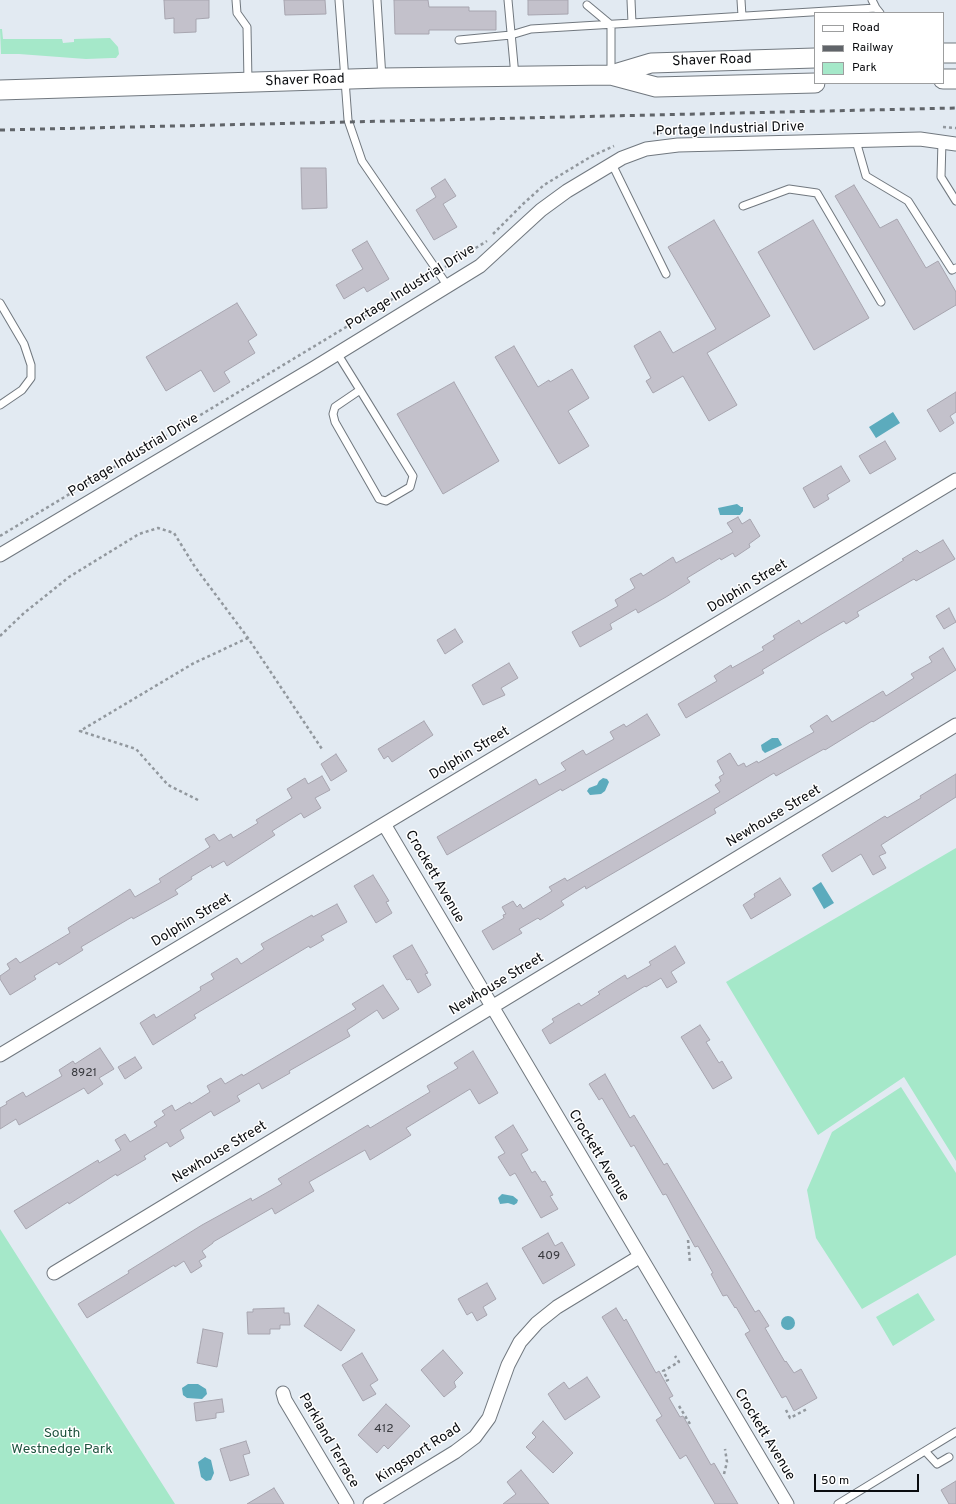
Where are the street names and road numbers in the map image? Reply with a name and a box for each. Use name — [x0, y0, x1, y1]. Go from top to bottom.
street label: Shaver Road — [672, 51, 752, 71]
street label: Shaver Road — [265, 71, 345, 91]
street label: Portage Industrial Drive — [655, 119, 805, 141]
street label: Portage Industrial Drive — [343, 241, 479, 335]
street label: Portage Industrial Drive — [66, 410, 202, 502]
street label: Dolphin Street — [705, 557, 791, 617]
street label: Dolphin Street — [427, 724, 513, 784]
street label: Newhouse Street — [724, 782, 824, 852]
street label: Crockett Avenue — [401, 828, 467, 926]
street label: Dolphin Street — [149, 891, 235, 951]
street label: Newhouse Street — [447, 950, 547, 1020]
street label: Crockett Avenue — [564, 1107, 632, 1205]
street label: Newhouse Street — [170, 1118, 270, 1188]
street label: Crockett Avenue — [730, 1386, 798, 1484]
street label: Parkland Terrace — [294, 1391, 362, 1491]
street label: Kingsport Road — [373, 1420, 465, 1488]

